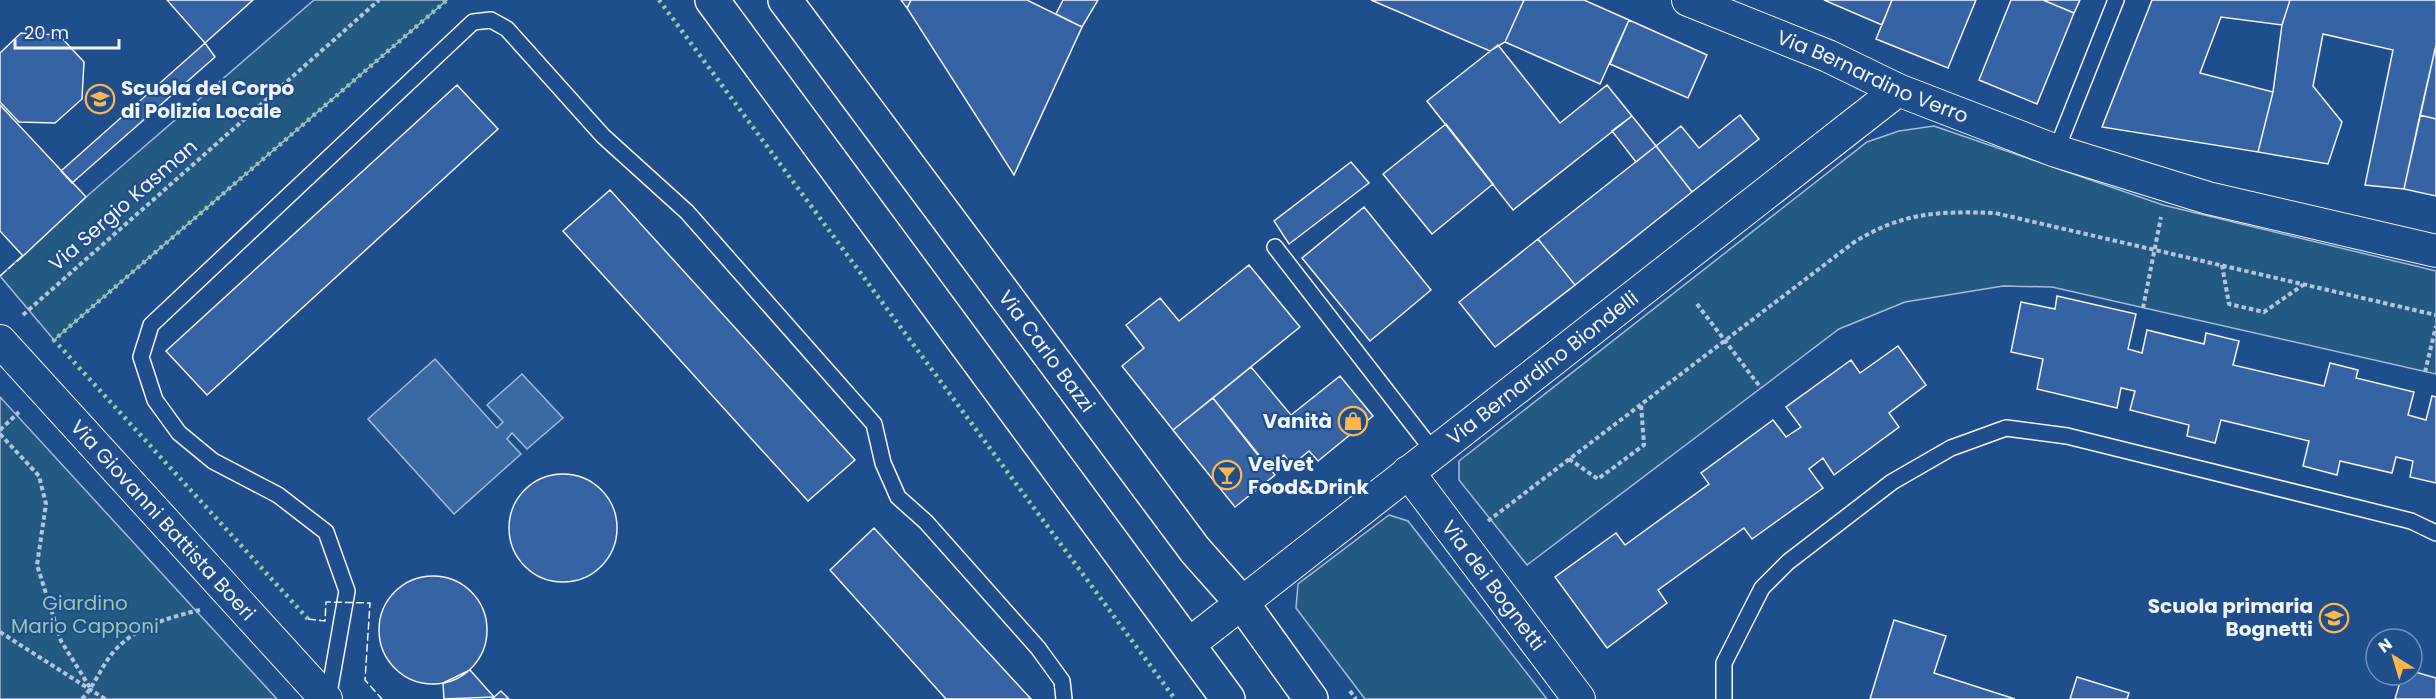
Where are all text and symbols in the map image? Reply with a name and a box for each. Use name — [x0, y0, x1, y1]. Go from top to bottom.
scale bar — [15, 12, 118, 50]
text: 20 m — [24, 20, 69, 45]
street label: Via Bernardino Verro — [1773, 23, 1973, 130]
place label: Scuola del Corpo di Polizia Locale — [121, 74, 294, 125]
school or university icon: Scuola del Corpo di Polizia Locale — [84, 83, 116, 115]
street label: Via Sergio Kasman — [43, 133, 203, 277]
street label: Via Carlo Bazzi — [992, 284, 1102, 418]
street label: Via Bernardino Biondelli — [1441, 284, 1644, 452]
shop icon: Vanità — [1337, 405, 1369, 437]
place label: Vanità — [1263, 407, 1332, 435]
street label: Via Giovanni Battista Boeri — [64, 413, 262, 627]
place label: Velvet Food&Drink — [1248, 450, 1369, 501]
bar icon: Velvet Food&Drink — [1211, 459, 1243, 491]
street label: Via dei Bognetti — [1435, 514, 1552, 656]
park label: Giardino Mario Capponi — [11, 589, 159, 640]
place label: Scuola primaria Bognetti — [2148, 592, 2313, 643]
school or university icon: Scuola primaria Bognetti — [2318, 602, 2350, 634]
north arrow — [2364, 627, 2424, 687]
text: N — [2374, 633, 2397, 658]

